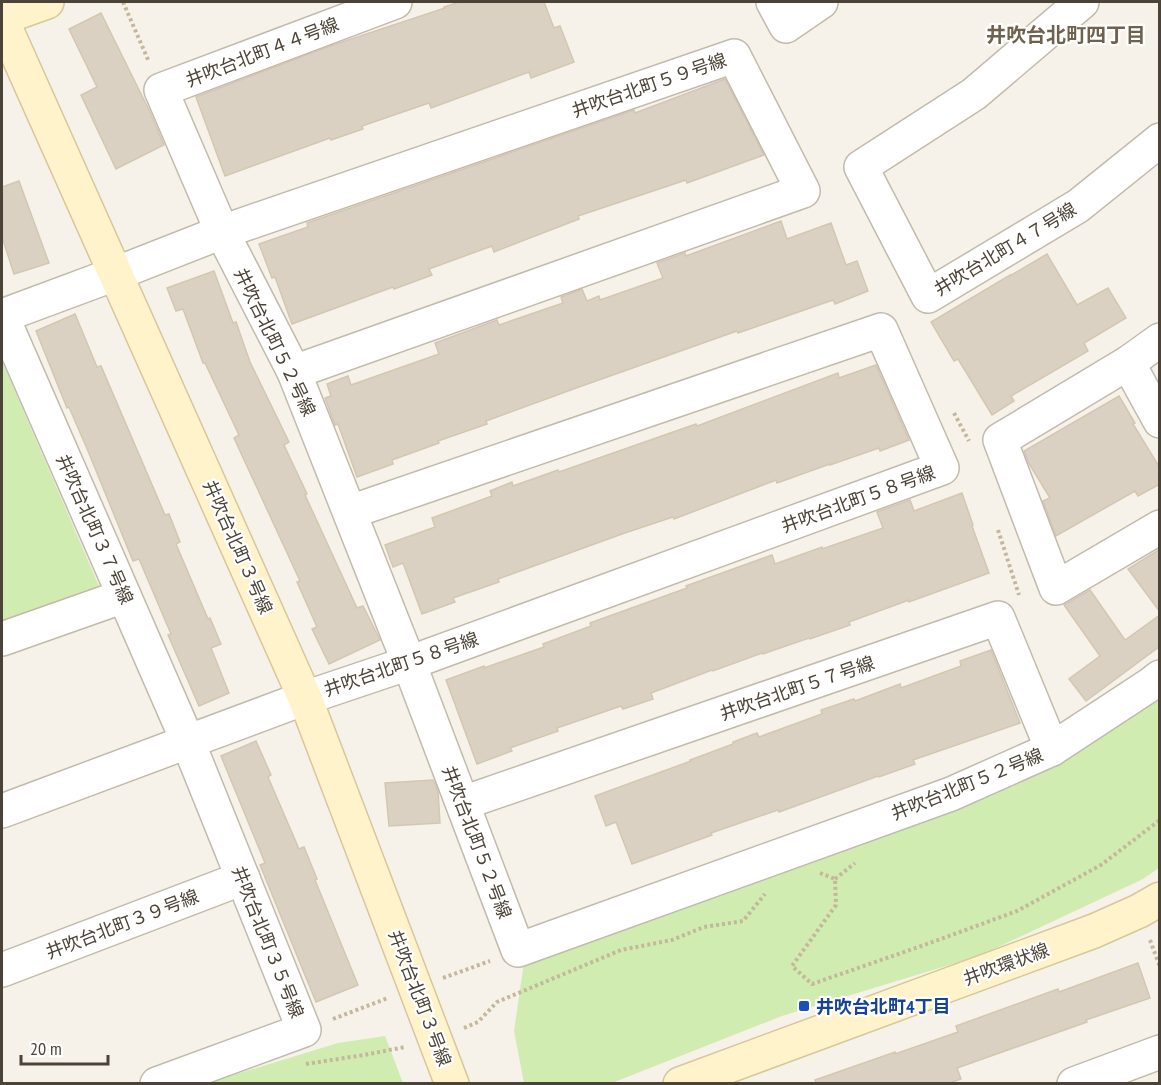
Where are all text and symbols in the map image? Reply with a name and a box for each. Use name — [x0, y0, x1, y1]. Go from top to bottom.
street label: 井吹台北町４４号線 — [182, 12, 342, 92]
district label: 井吹台北町四丁目 — [986, 22, 1146, 48]
street label: 井吹台北町５９号線 — [569, 48, 729, 122]
street label: 井吹台北町４７号線 — [930, 197, 1080, 301]
street label: 井吹台北町５２号線 — [229, 264, 321, 420]
street label: 井吹台北町３７号線 — [52, 450, 138, 608]
street label: 井吹台北町５８号線 — [778, 460, 938, 538]
street label: 井吹台北町３号線 — [198, 477, 278, 617]
street label: 井吹台北町５８号線 — [321, 627, 481, 701]
street label: 井吹台北町５７号線 — [717, 651, 877, 725]
street label: 井吹台北町５２号線 — [888, 743, 1046, 825]
street label: 井吹台北町５２号線 — [437, 762, 517, 922]
street label: 井吹台北町３５号線 — [227, 863, 309, 1021]
street label: 井吹台北町３９号線 — [42, 884, 202, 964]
street label: 井吹台北町３号線 — [383, 927, 457, 1069]
street label: 井吹環状線 — [960, 938, 1052, 990]
place label: 井吹台北町4丁目 — [816, 995, 951, 1018]
marker: 井吹台北町4丁目 — [797, 999, 811, 1013]
scale bar — [21, 1028, 108, 1066]
text: 20 m — [30, 1037, 62, 1060]

